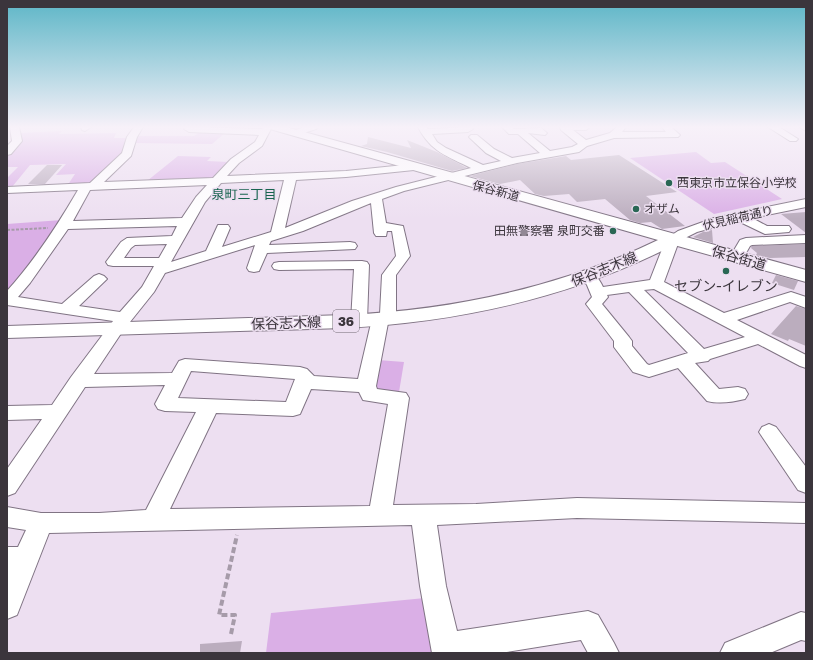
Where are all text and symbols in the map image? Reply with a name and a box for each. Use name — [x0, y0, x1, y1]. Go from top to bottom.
place label: 西東京市立保谷小学校 — [677, 175, 797, 190]
street label: 保谷新道 — [471, 177, 521, 204]
marker: 西東京市立保谷小学校 — [664, 178, 674, 188]
district label: 泉町三丁目 — [211, 186, 277, 202]
place label: オザム — [644, 201, 680, 216]
street label: 伏見稲荷通り — [701, 202, 775, 233]
marker: オザム — [631, 204, 641, 214]
place label: 田無警察署 泉町交番 — [494, 223, 605, 238]
marker: 田無警察署 泉町交番 — [608, 226, 618, 236]
street label: 保谷街道 — [710, 242, 768, 273]
street label: 保谷志木線 — [568, 248, 639, 290]
marker: セブン-イレブン — [721, 266, 731, 276]
place label: セブン-イレブン — [674, 277, 778, 294]
road number: 36 — [333, 310, 359, 332]
street label: 保谷志木線 — [251, 313, 321, 332]

